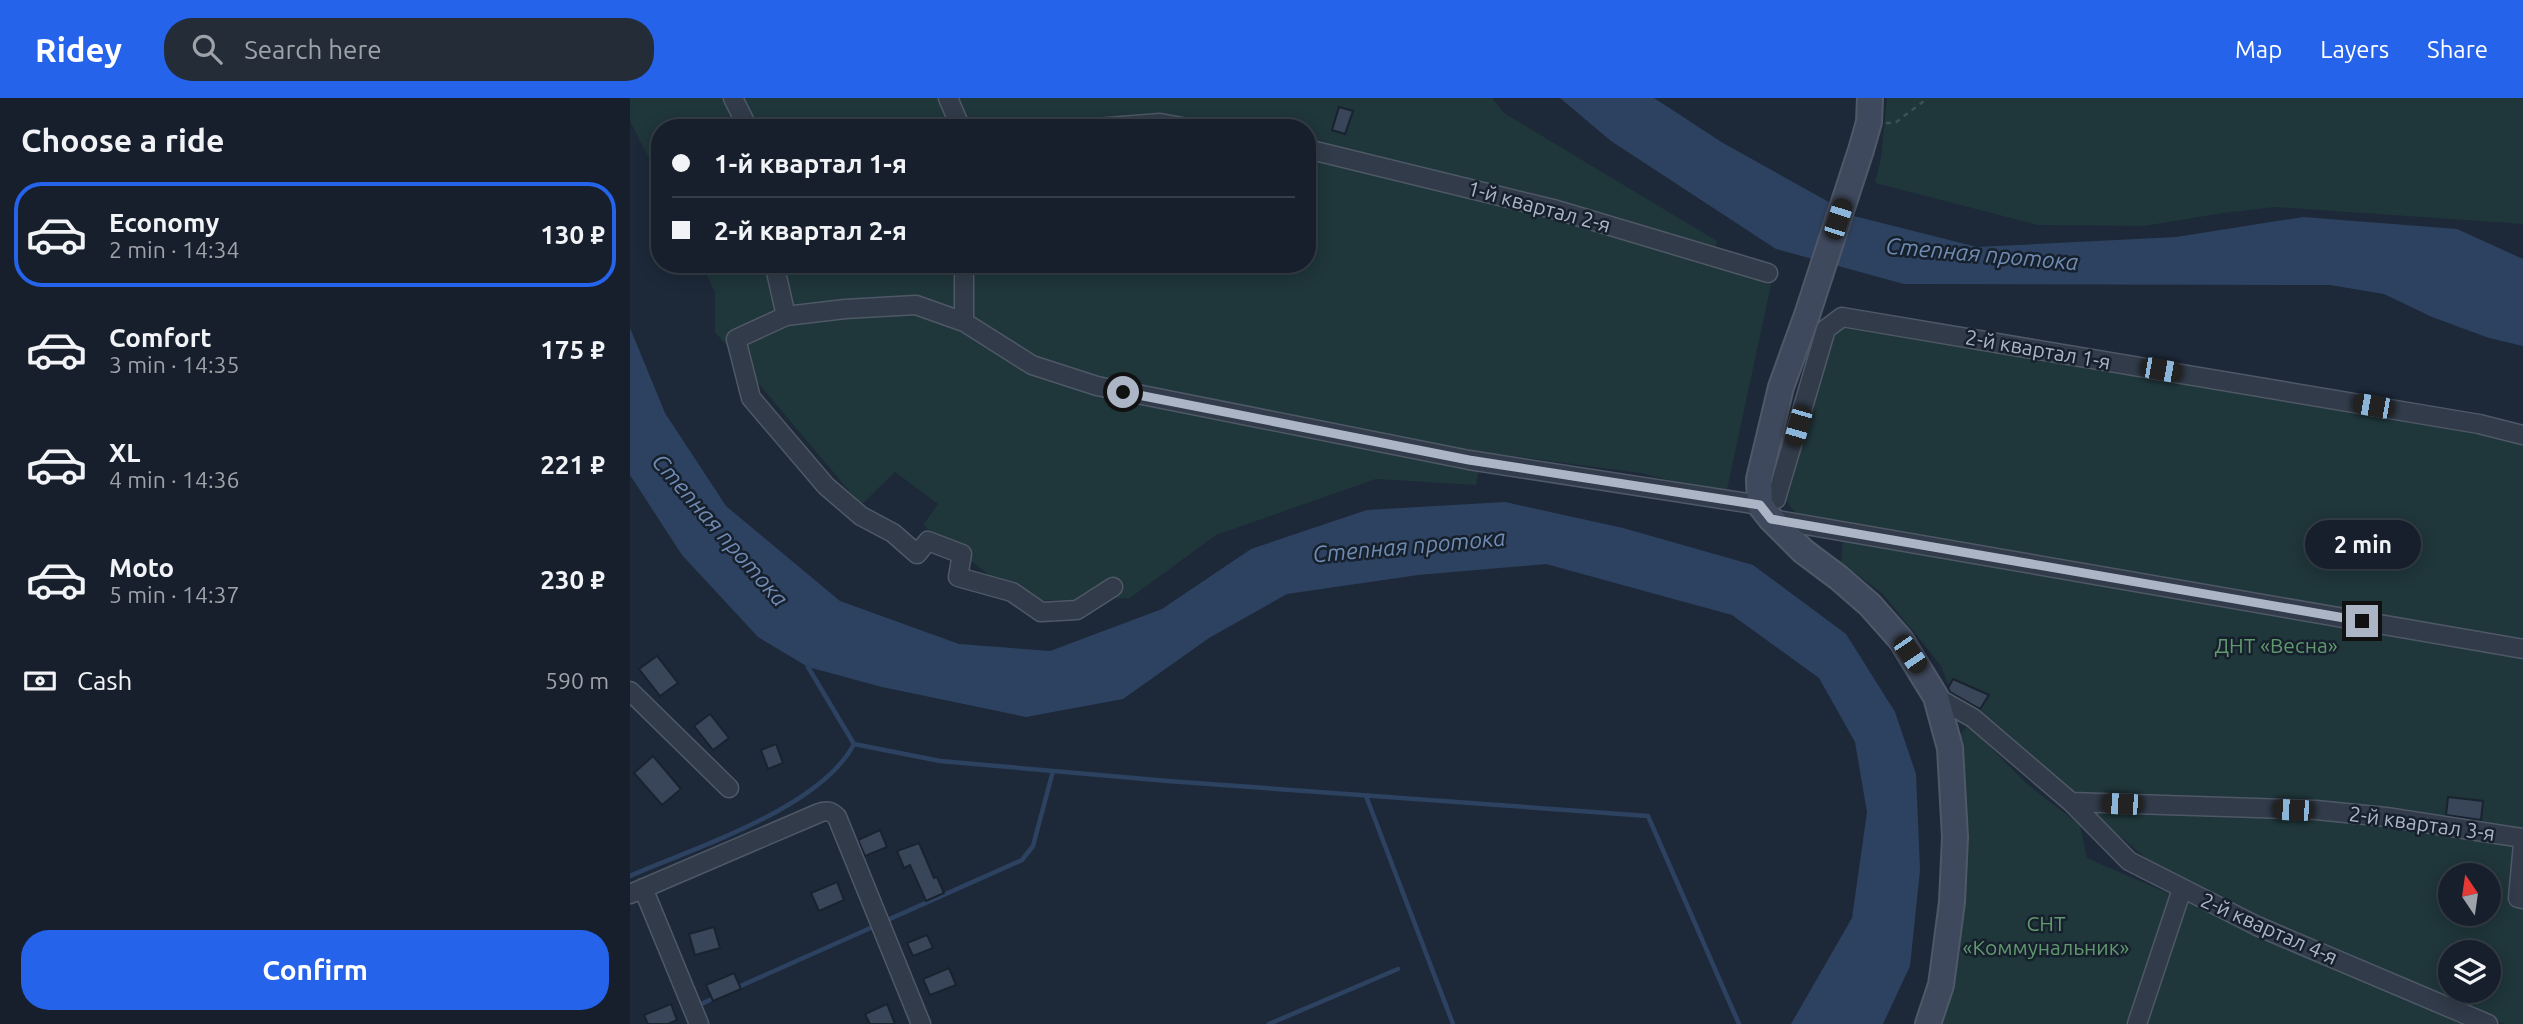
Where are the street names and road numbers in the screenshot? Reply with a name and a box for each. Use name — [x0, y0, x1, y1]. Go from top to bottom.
street label: 1-й квартал 2-я — [1465, 175, 1613, 237]
street label: 2-й квартал 1-я — [1964, 324, 2113, 374]
street label: 2-й квартал 3-я — [2348, 801, 2497, 845]
street label: 2-й квартал 4-я — [2197, 887, 2341, 969]

